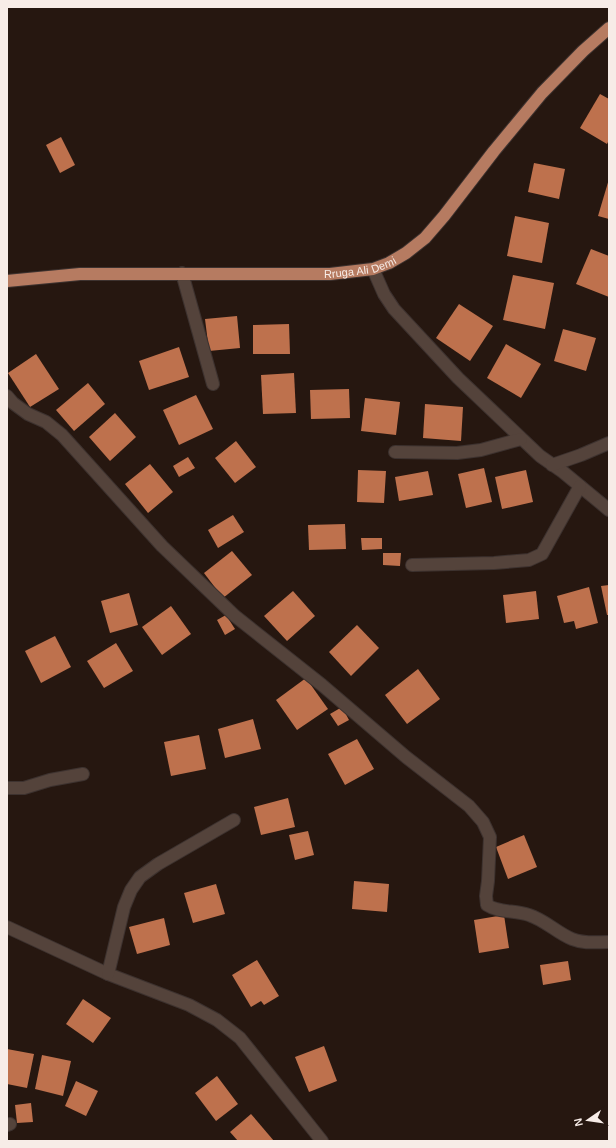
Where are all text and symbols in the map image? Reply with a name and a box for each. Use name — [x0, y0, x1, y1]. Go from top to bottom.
street label: Rruga Ali Demi — [324, 254, 398, 280]
north arrow — [568, 1100, 608, 1140]
text: N — [572, 1117, 585, 1127]

